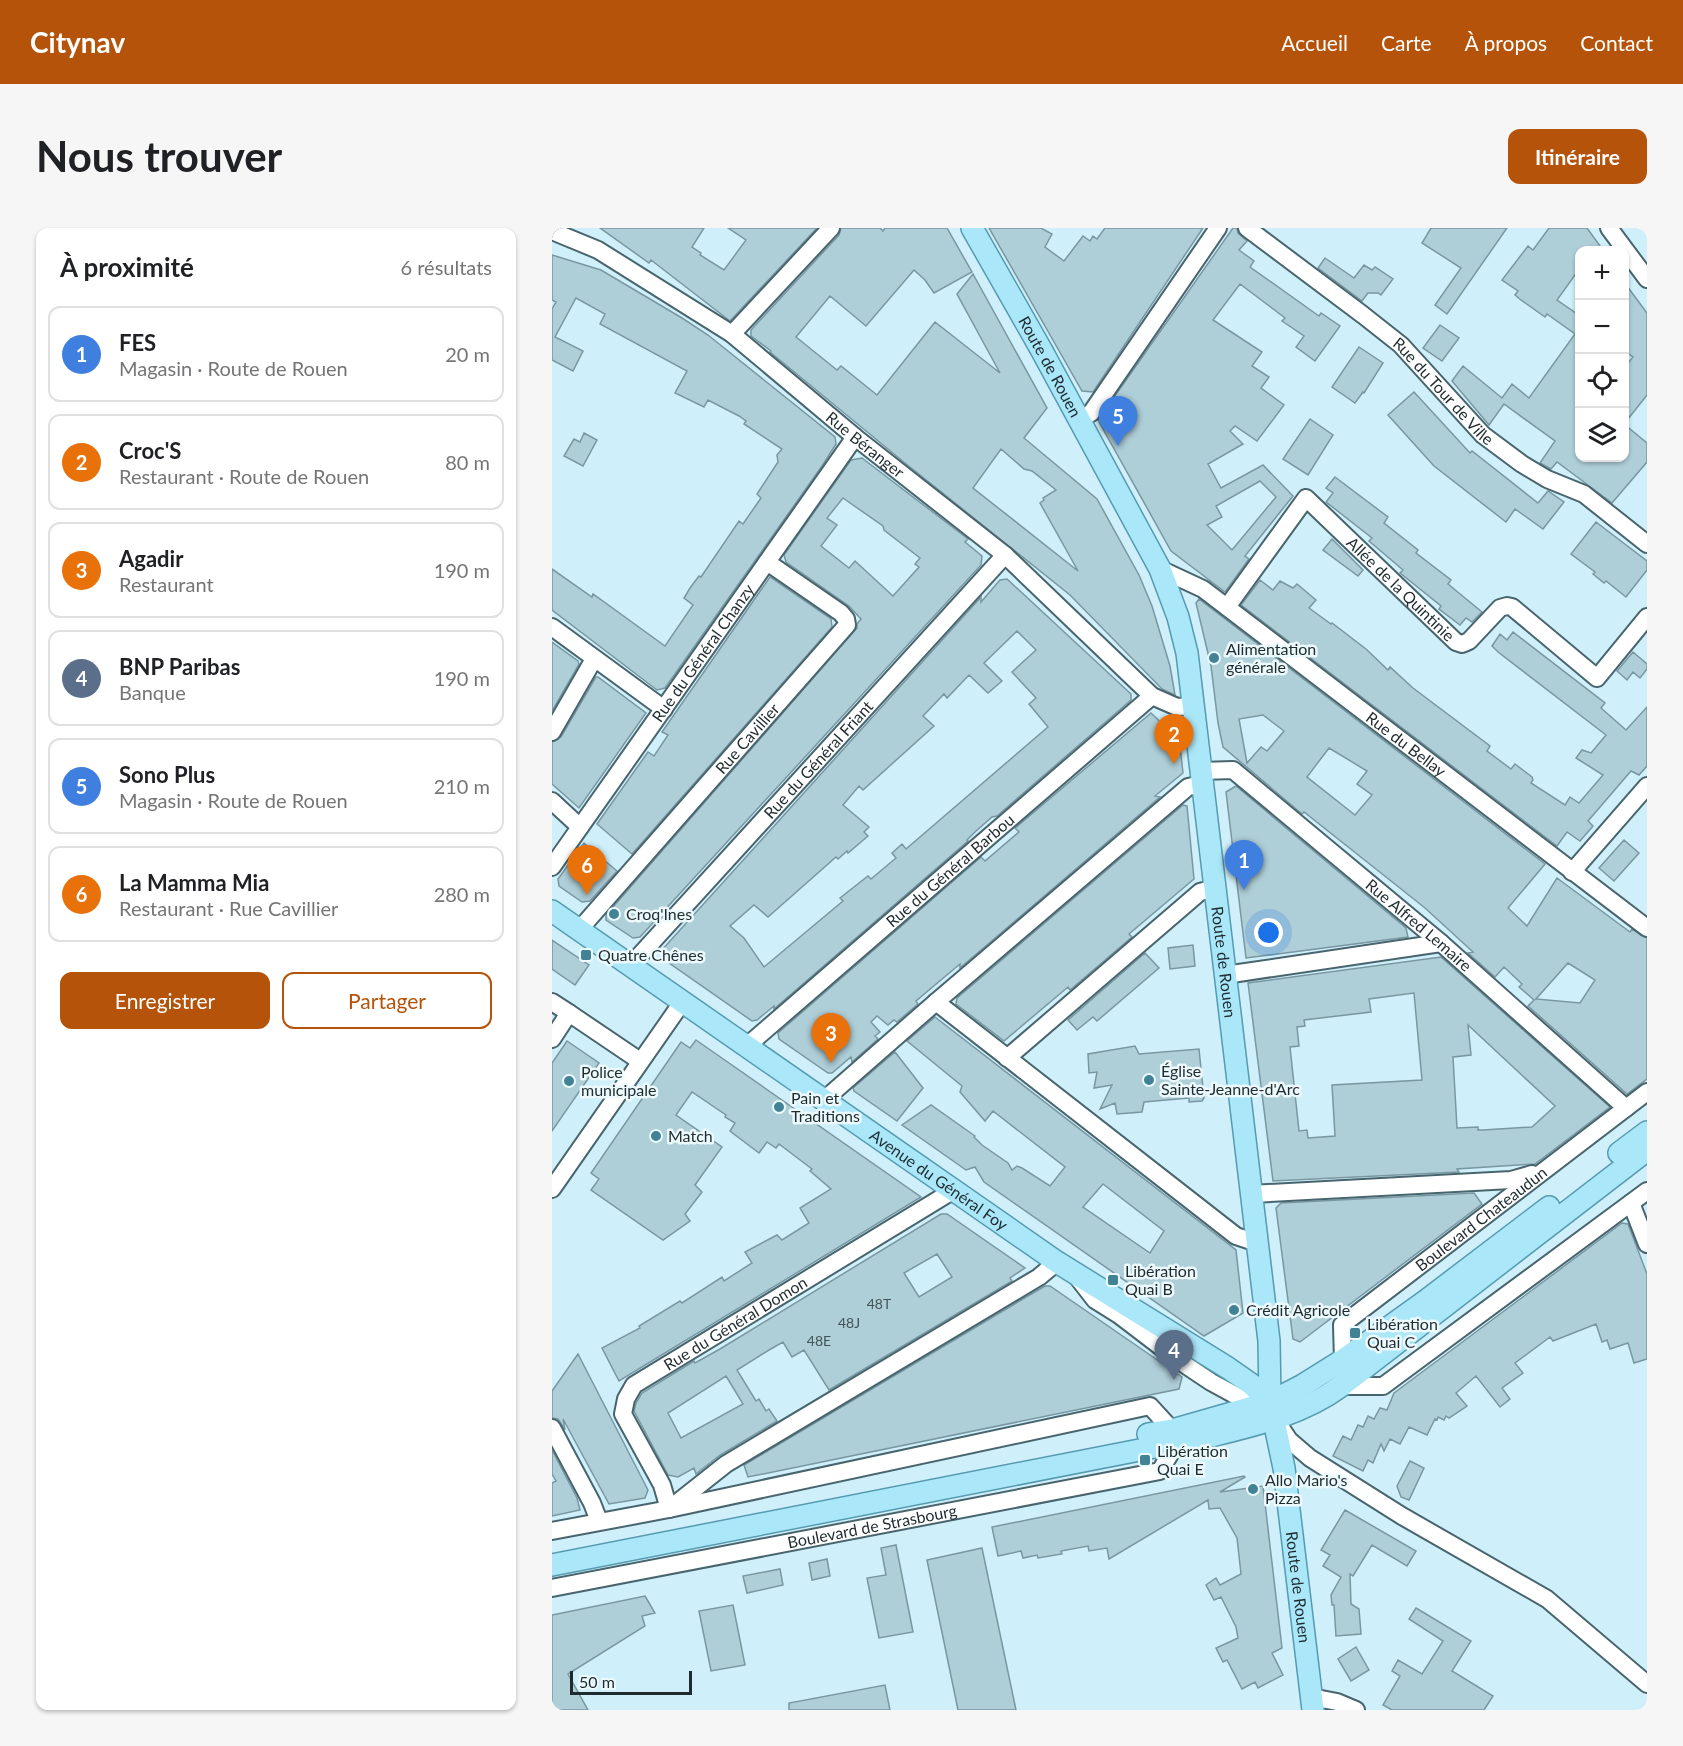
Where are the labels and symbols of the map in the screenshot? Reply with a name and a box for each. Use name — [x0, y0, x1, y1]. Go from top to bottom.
street label: Route de Rouen — [1015, 312, 1086, 420]
street label: Rue du Tour de Ville — [1390, 333, 1497, 449]
pin: 5 — [1098, 396, 1138, 446]
street label: Rue Béranger — [823, 407, 909, 481]
street label: Allée de la Quintinie — [1343, 533, 1459, 645]
street label: Rue du Général Chanzy — [647, 579, 758, 725]
place label: Alimentation générale — [1226, 639, 1316, 676]
marker: Alimentation générale — [1207, 651, 1221, 665]
street label: Rue du Général Friant — [759, 696, 877, 822]
street label: Rue Cavillier — [711, 699, 783, 777]
street label: Rue du Bellay — [1363, 707, 1451, 781]
pin: 2 — [1154, 714, 1194, 764]
street label: Rue du Général Barbou — [882, 810, 1018, 931]
pin: 1 — [1224, 840, 1264, 890]
pin: 6 — [567, 846, 606, 895]
street label: Rue Alfred Lemaire — [1362, 875, 1476, 975]
place label: Croq'Ines — [626, 904, 692, 923]
street label: Route de Rouen — [1208, 905, 1240, 1019]
marker: Croq'Ines — [607, 907, 621, 921]
your location — [1254, 918, 1283, 947]
place label: Quatre Chênes — [598, 945, 704, 964]
marker: Quatre Chênes — [579, 948, 593, 962]
pin: 3 — [812, 1014, 850, 1063]
place label: Église Sainte-Jeanne-d'Arc — [1161, 1061, 1300, 1098]
place label: Police municipale — [581, 1062, 656, 1099]
marker: Église Sainte-Jeanne-d'Arc — [1142, 1073, 1156, 1087]
marker: Police municipale — [562, 1074, 576, 1088]
place label: Pain et Traditions — [791, 1088, 860, 1125]
marker: Pain et Traditions — [772, 1100, 786, 1114]
street label: Avenue du Général Foy — [866, 1125, 1012, 1234]
place label: Match — [668, 1126, 713, 1145]
marker: Match — [649, 1129, 663, 1143]
street label: Boulevard Chateaudun — [1411, 1162, 1550, 1275]
place label: Libération Quai B — [1125, 1261, 1196, 1298]
street label: Rue du Général Domon — [660, 1272, 810, 1374]
marker: Libération Quai B — [1106, 1273, 1120, 1287]
house number: 48T — [867, 1295, 892, 1312]
place label: Crédit Agricole — [1246, 1300, 1350, 1319]
marker: Crédit Agricole — [1227, 1303, 1241, 1317]
house number: 48J — [838, 1314, 860, 1331]
place label: Libération Quai C — [1367, 1314, 1438, 1351]
marker: Libération Quai C — [1348, 1326, 1362, 1340]
pin: 4 — [1154, 1330, 1194, 1380]
house number: 48E — [807, 1332, 831, 1349]
place label: Libération Quai E — [1157, 1441, 1228, 1478]
marker: Libération Quai E — [1138, 1453, 1152, 1467]
place label: Allo Mario's Pizza — [1265, 1470, 1348, 1507]
marker: Allo Mario's Pizza — [1246, 1482, 1260, 1496]
street label: Boulevard de Strasbourg — [786, 1500, 958, 1551]
street label: Route de Rouen — [1283, 1530, 1315, 1644]
scale bar — [570, 1668, 692, 1696]

